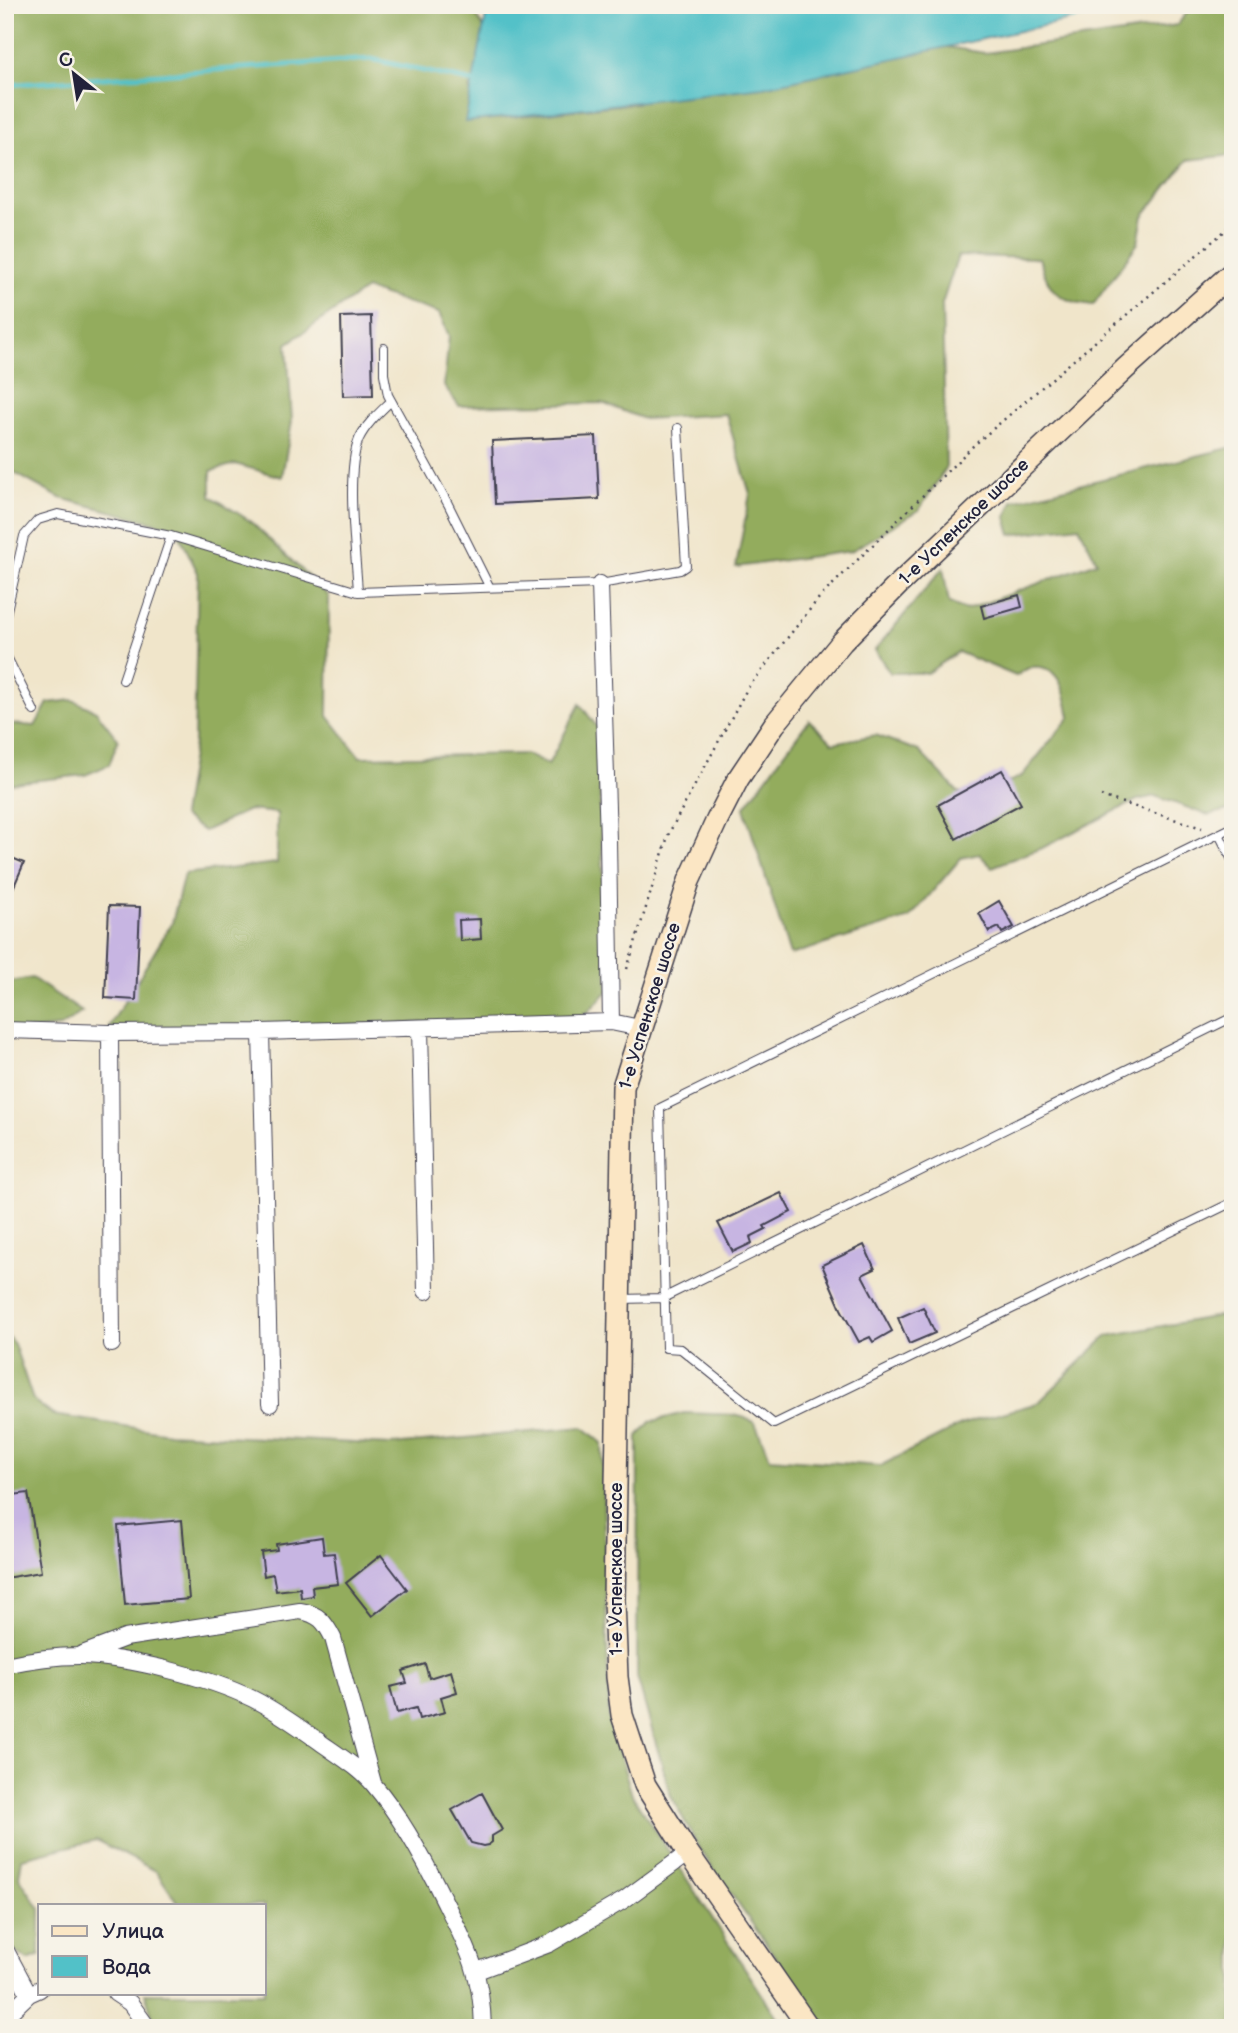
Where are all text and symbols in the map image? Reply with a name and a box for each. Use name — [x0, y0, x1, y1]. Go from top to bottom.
north arrow — [38, 38, 108, 108]
text: С — [55, 47, 78, 74]
street label: 1-е Успенское шоссе — [894, 454, 1034, 590]
street label: 1-е Успенское шоссе — [615, 920, 685, 1092]
street label: 1-е Успенское шоссе — [606, 1482, 627, 1656]
legend — [38, 1904, 266, 1994]
text: Улица — [102, 1919, 165, 1944]
text: Вода — [102, 1955, 151, 1980]

